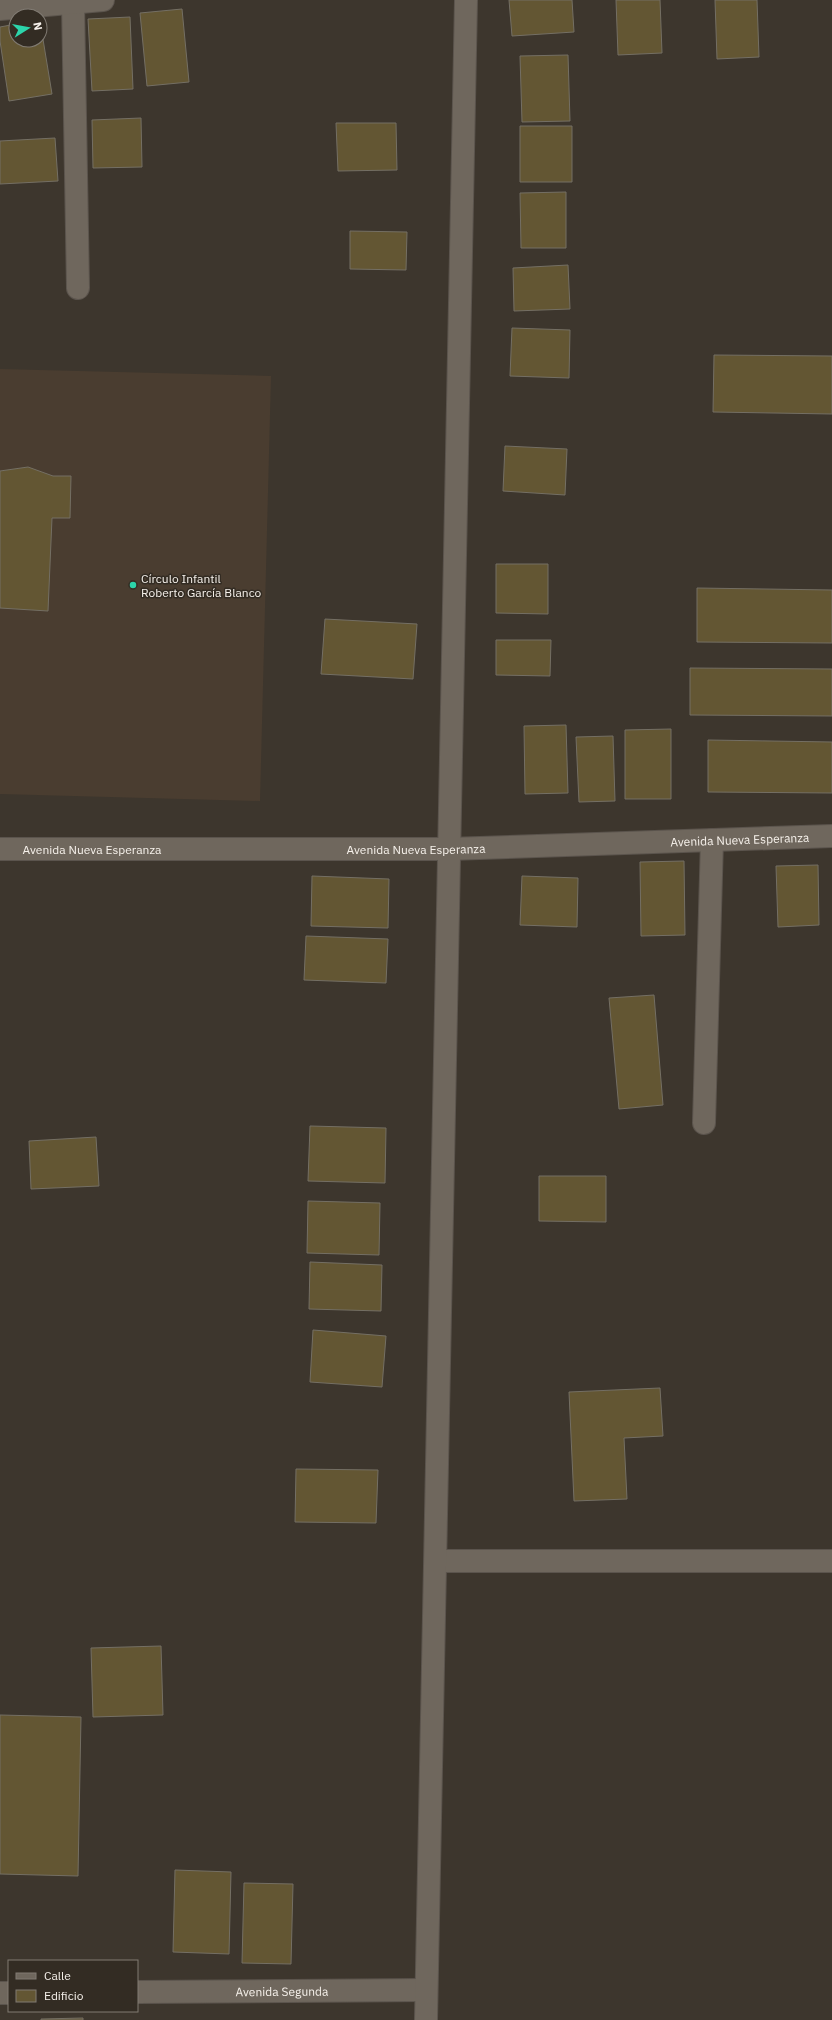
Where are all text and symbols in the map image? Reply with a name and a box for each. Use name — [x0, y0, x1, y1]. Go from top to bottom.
north arrow — [8, 8, 48, 48]
text: N — [30, 21, 45, 31]
place label: Círculo Infantil Roberto García Blanco — [141, 571, 262, 600]
marker: Círculo Infantil Roberto García Blanco — [128, 580, 138, 590]
street label: Avenida Nueva Esperanza — [670, 829, 810, 849]
street label: Avenida Nueva Esperanza — [347, 840, 486, 857]
street label: Avenida Nueva Esperanza — [23, 842, 162, 857]
legend — [8, 1960, 138, 2012]
text: Calle — [44, 1968, 71, 1983]
street label: Avenida Segunda — [236, 1983, 329, 1999]
text: Edificio — [44, 1988, 84, 2003]

